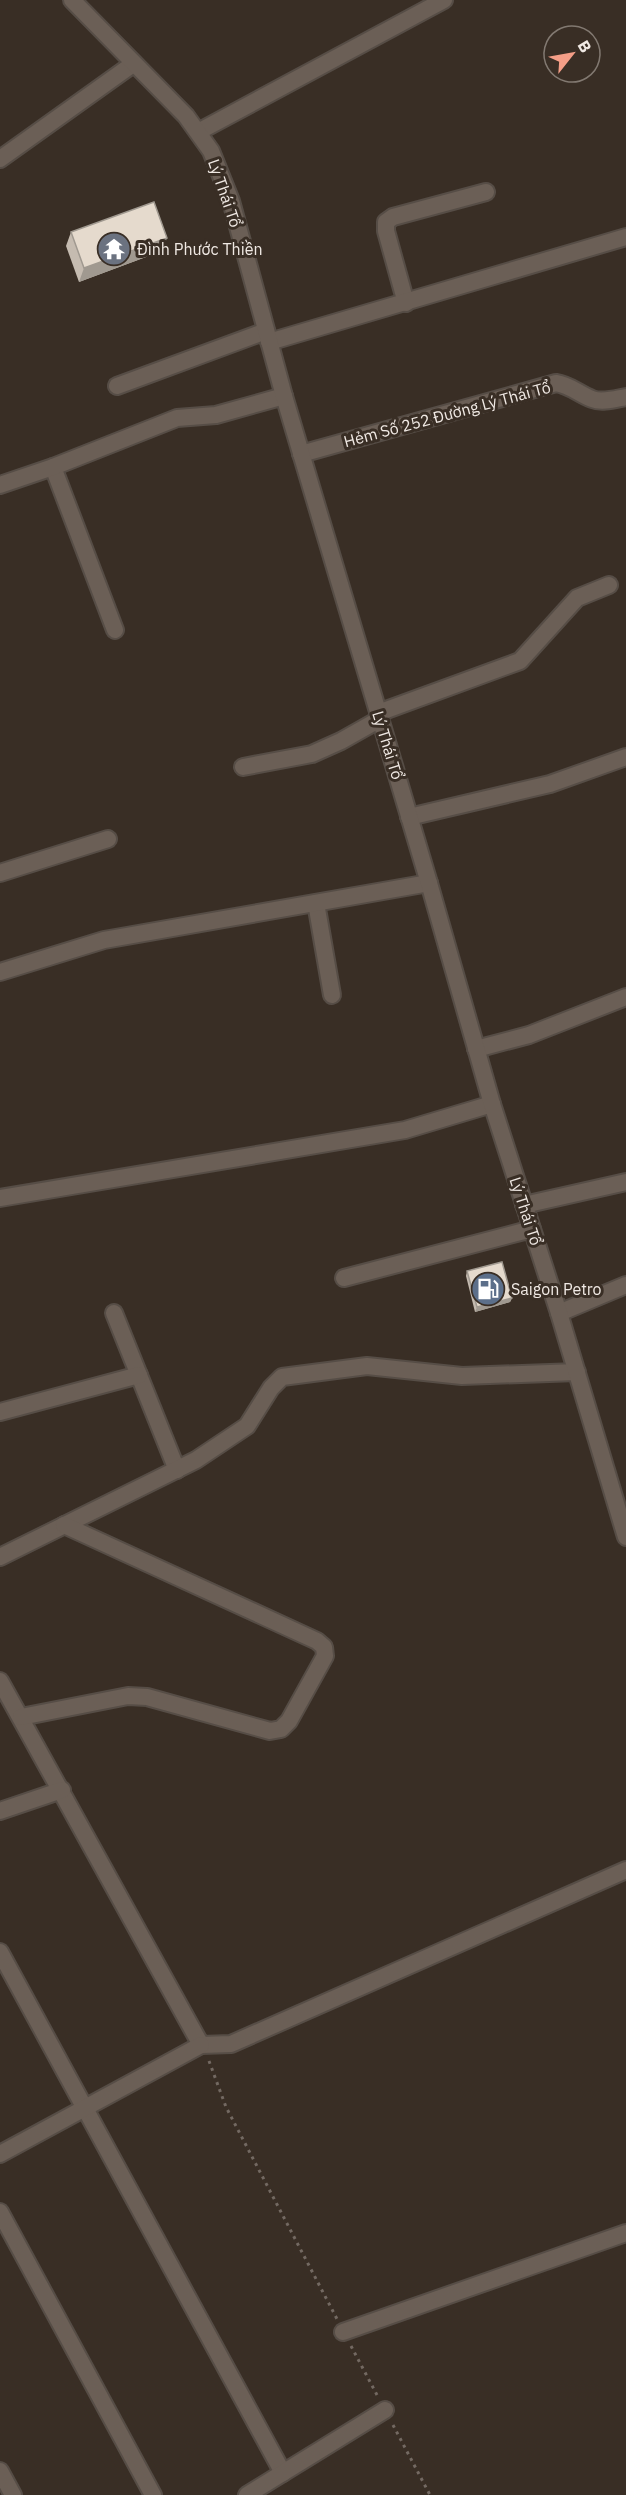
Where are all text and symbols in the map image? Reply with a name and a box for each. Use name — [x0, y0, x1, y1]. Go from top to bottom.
north arrow — [542, 24, 602, 84]
text: B — [574, 37, 596, 56]
street label: Lý Thái Tổ — [204, 156, 246, 230]
temple icon: Đình Phước Thiền — [96, 231, 132, 267]
place label: Đình Phước Thiền — [137, 239, 263, 259]
street label: Hẻm Số 252 Đường Lý Thái Tổ — [341, 377, 553, 451]
street label: Lý Thái Tổ — [368, 708, 408, 782]
street label: Lý Thái Tổ — [506, 1174, 546, 1248]
fuel station icon: Saigon Petro — [470, 1271, 506, 1307]
place label: Saigon Petro — [511, 1279, 602, 1299]

